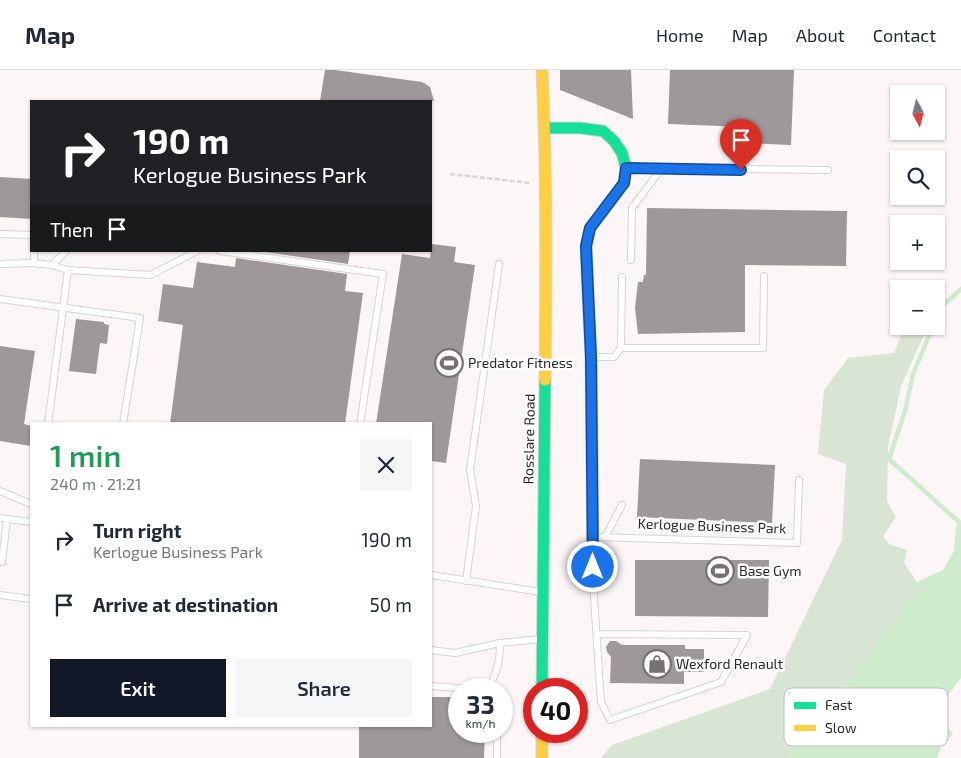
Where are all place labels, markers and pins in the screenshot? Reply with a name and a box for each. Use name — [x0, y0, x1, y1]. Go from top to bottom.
pin — [720, 119, 762, 170]
sports icon: Predator Fitness — [434, 348, 464, 378]
place label: Predator Fitness — [468, 354, 573, 371]
sports icon: Base Gym — [705, 556, 735, 586]
place label: Base Gym — [739, 562, 802, 579]
shop icon: Wexford Renault — [642, 649, 672, 679]
place label: Wexford Renault — [676, 655, 783, 672]

